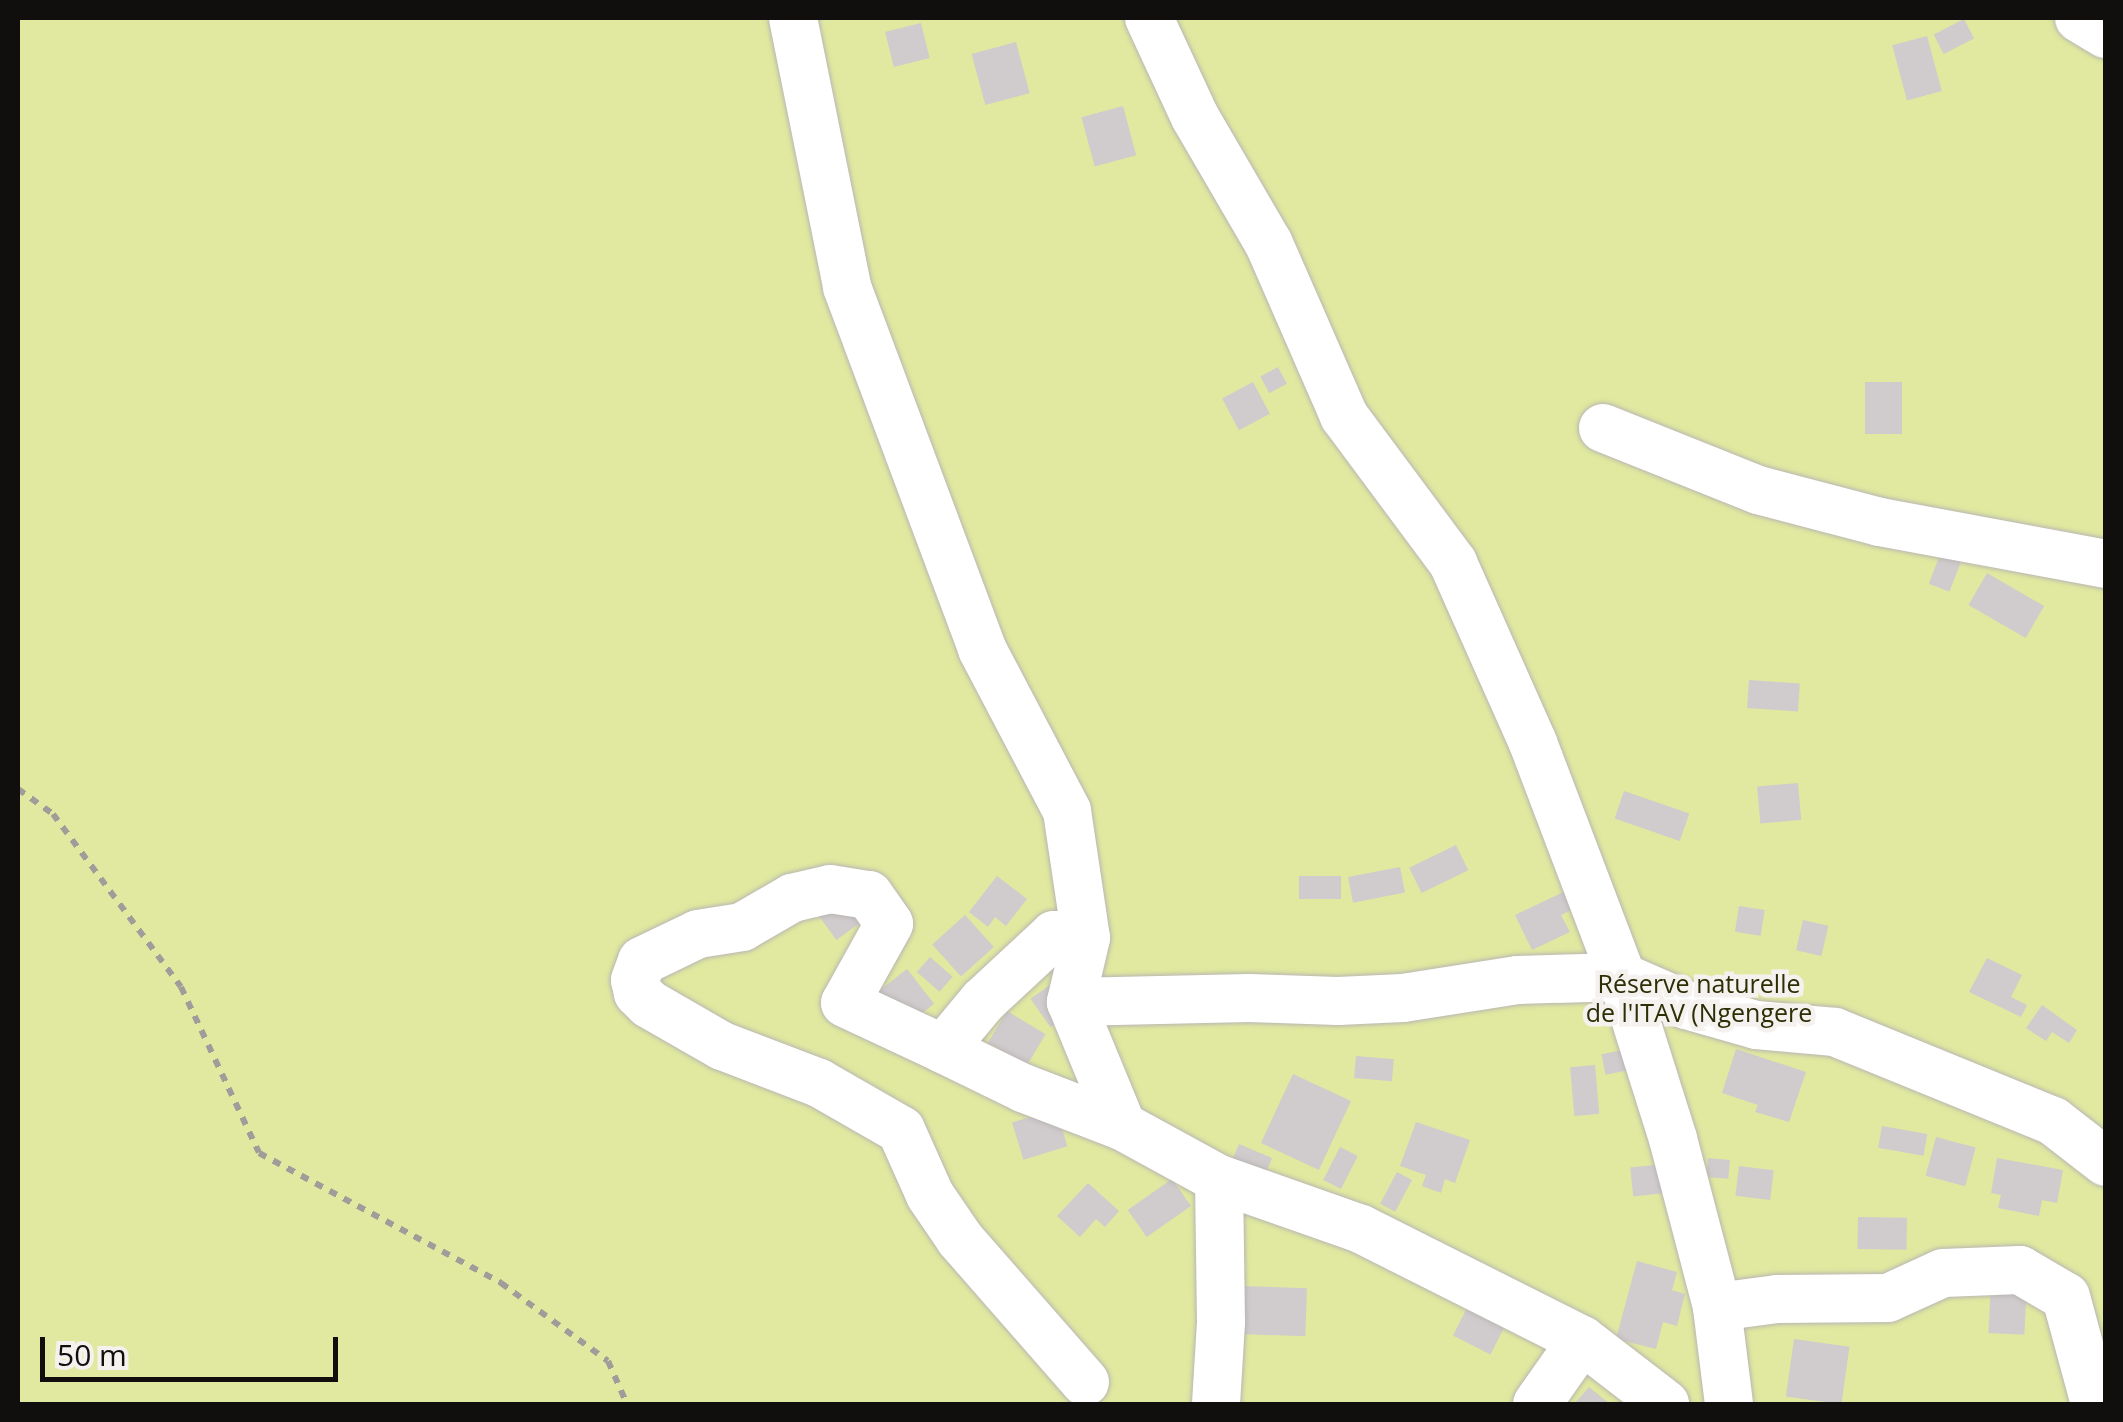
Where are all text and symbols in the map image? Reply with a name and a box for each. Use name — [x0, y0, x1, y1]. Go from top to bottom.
park label: Réserve naturelle de l'ITAV (Ngengere — [1586, 969, 1812, 1028]
scale bar — [45, 1317, 342, 1379]
text: 50 m — [57, 1334, 127, 1375]

